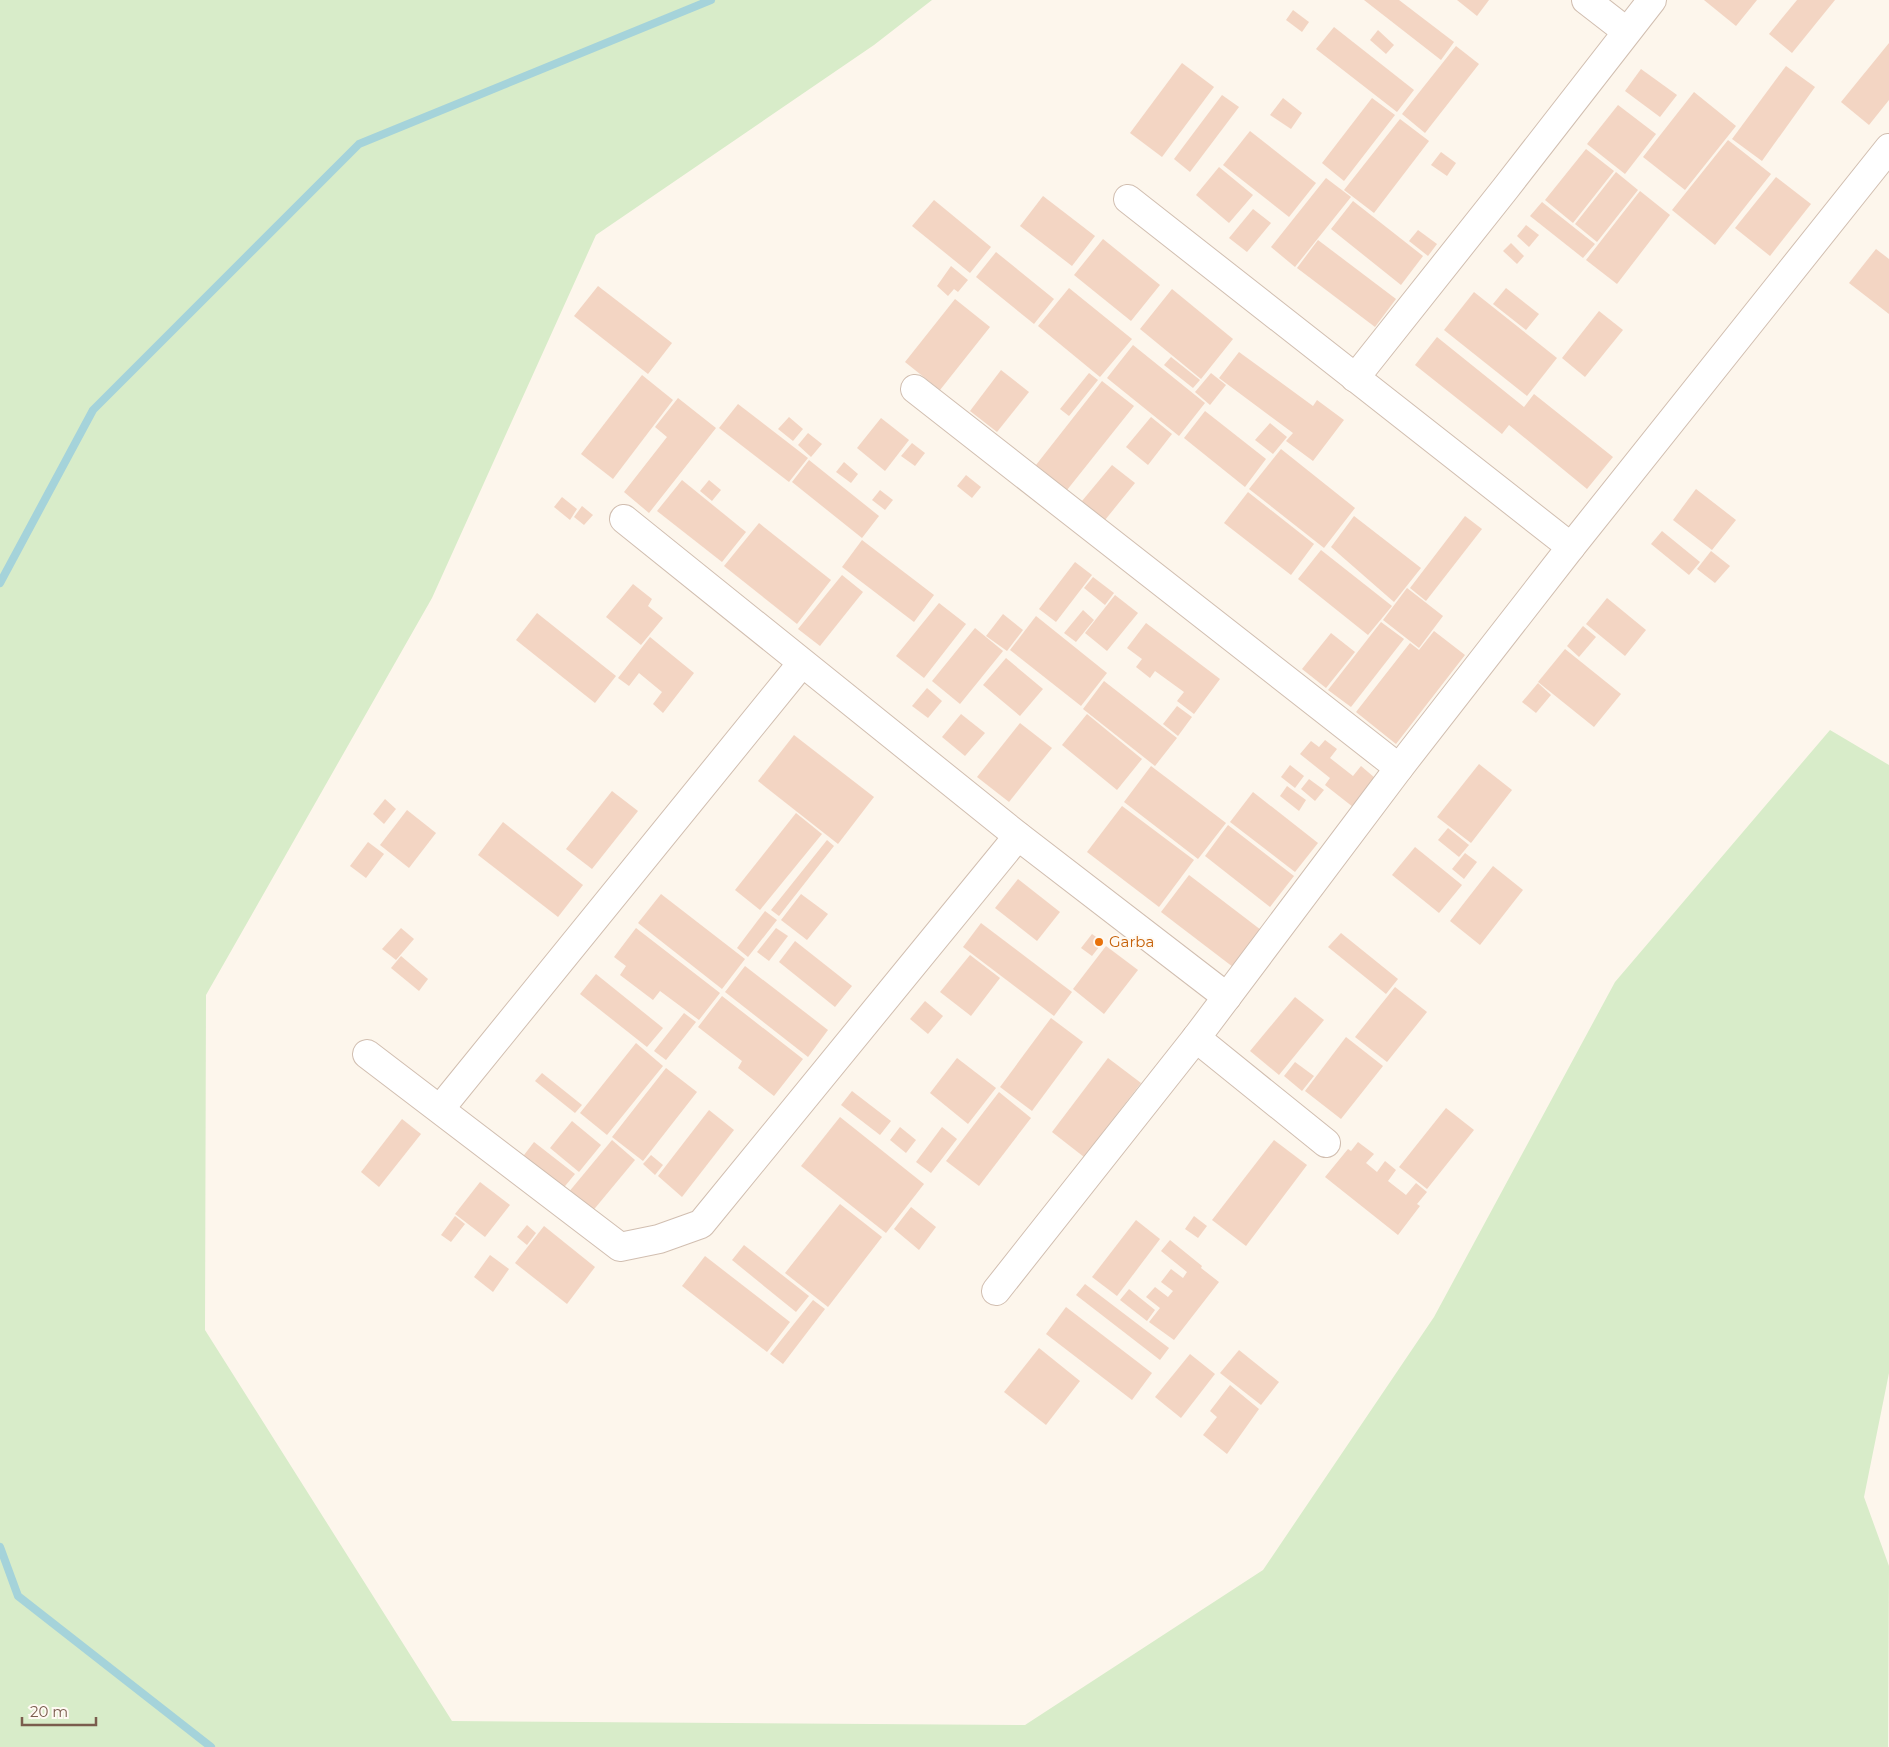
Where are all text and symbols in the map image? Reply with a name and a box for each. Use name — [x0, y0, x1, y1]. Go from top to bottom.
place label: Garba — [1109, 932, 1154, 951]
marker: Garba — [1093, 936, 1105, 948]
scale bar — [22, 1694, 96, 1726]
text: 20 m — [30, 1702, 68, 1721]

